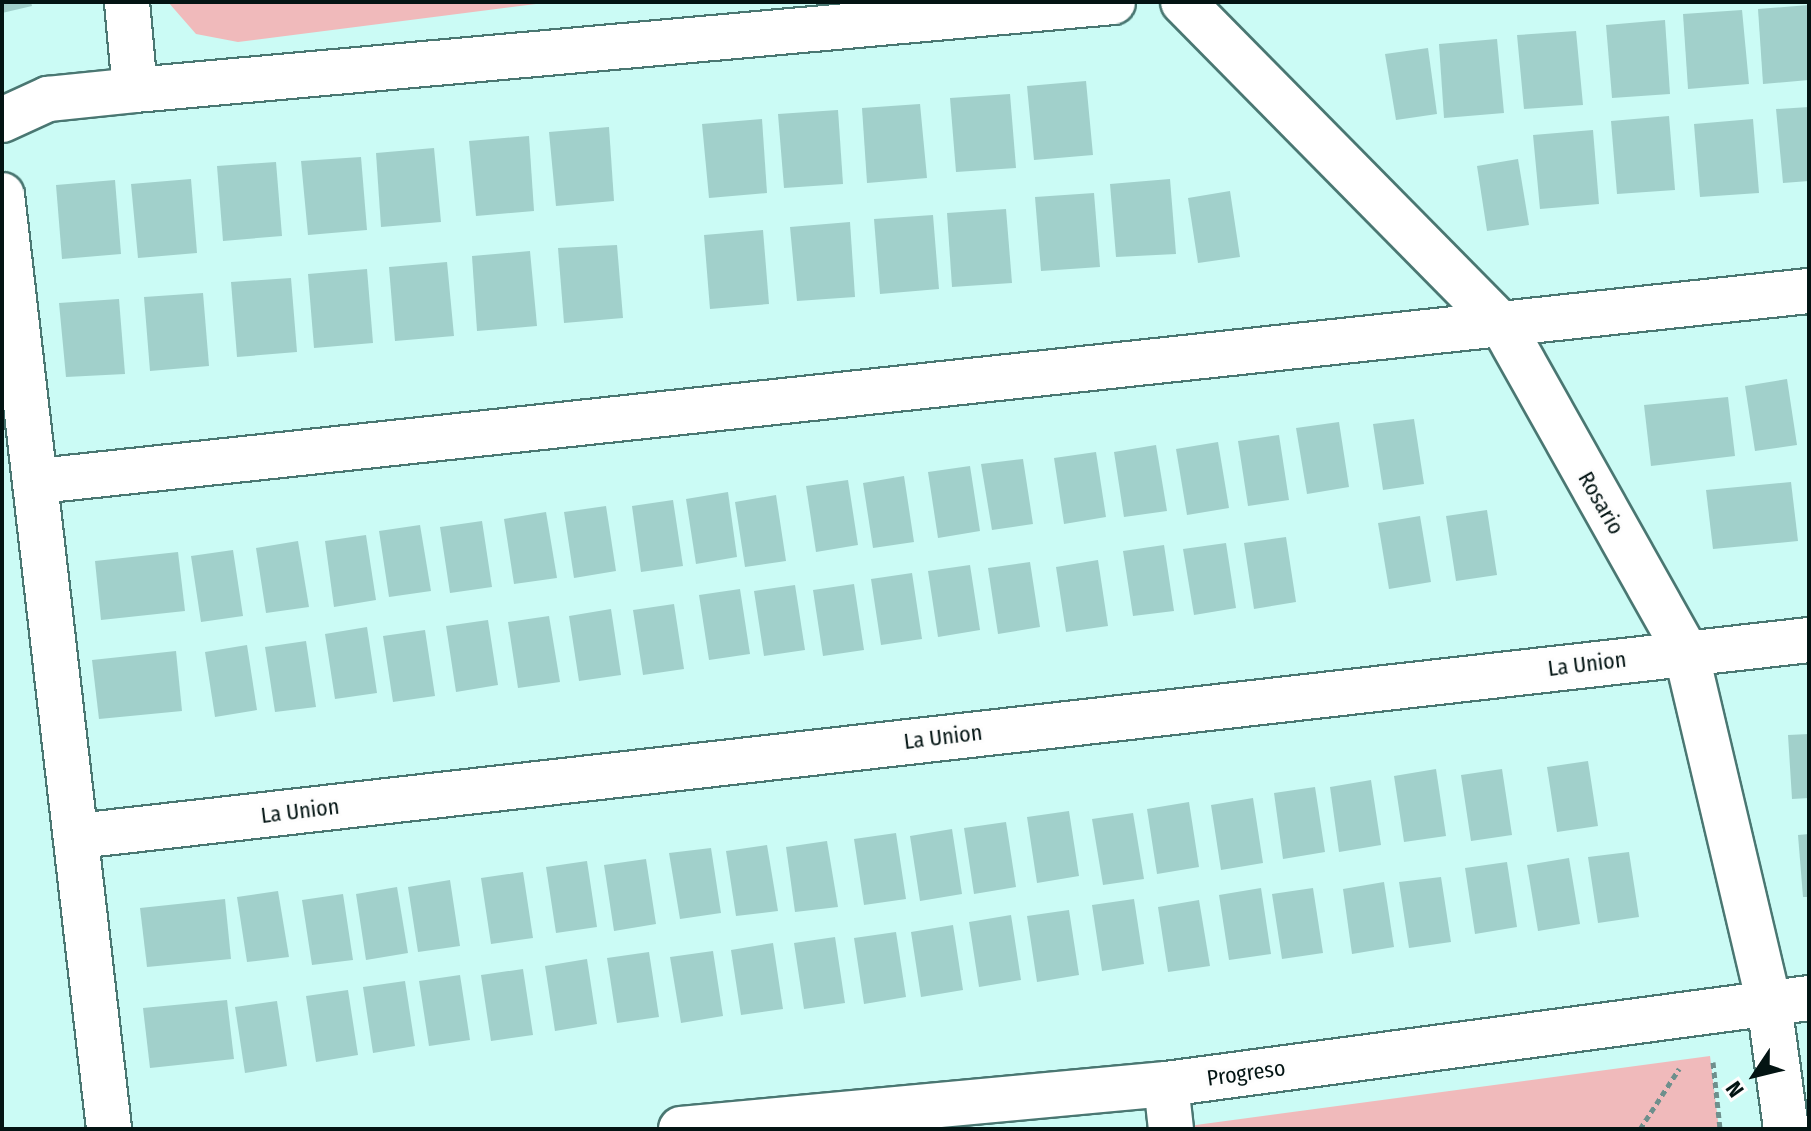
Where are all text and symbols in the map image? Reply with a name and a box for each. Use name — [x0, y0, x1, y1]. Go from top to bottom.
street label: Rosario — [1573, 467, 1629, 539]
street label: La Union — [1546, 646, 1628, 682]
street label: La Union — [902, 719, 984, 755]
street label: La Union — [259, 793, 341, 829]
north arrow — [1715, 1035, 1795, 1115]
street label: Progreso — [1205, 1054, 1287, 1092]
text: N — [1720, 1076, 1750, 1102]

